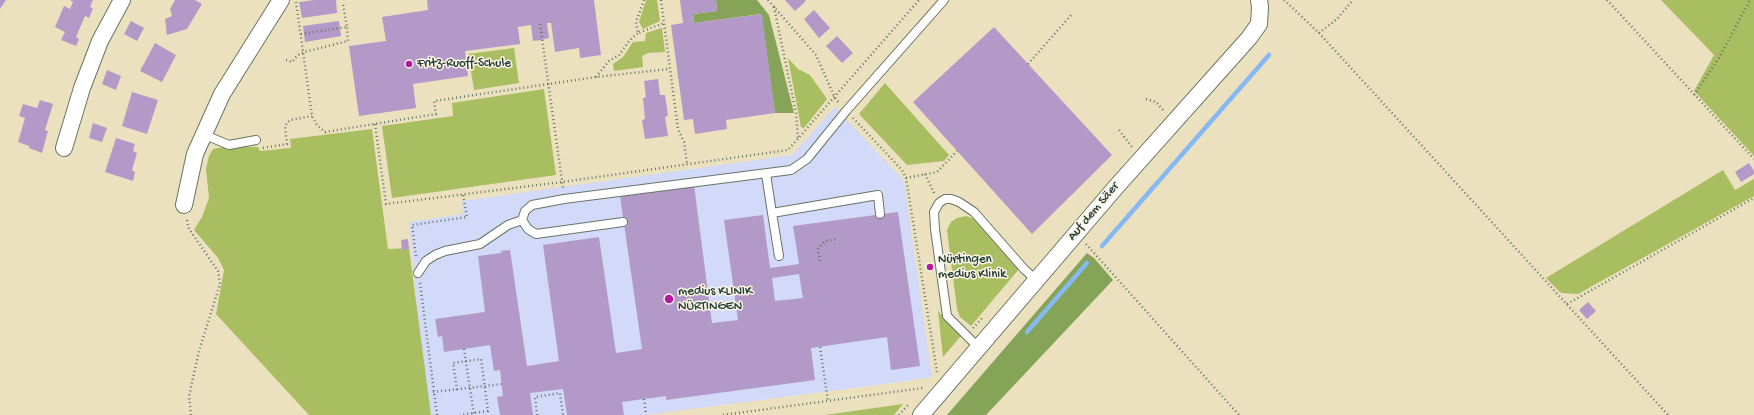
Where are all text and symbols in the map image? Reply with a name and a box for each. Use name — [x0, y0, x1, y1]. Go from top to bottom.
place label: Fritz-Ruoff-Schule — [417, 56, 511, 72]
marker: Fritz-Ruoff-Schule — [404, 59, 414, 69]
street label: Auf dem Säer — [1065, 179, 1123, 245]
place label: Nürtingen medius Klinik — [938, 252, 1006, 283]
marker: Nürtingen medius Klinik — [925, 262, 935, 272]
place label: medius KLINIK NÜRTINGEN — [678, 284, 752, 315]
marker: medius KLINIK NÜRTINGEN — [663, 293, 675, 305]

